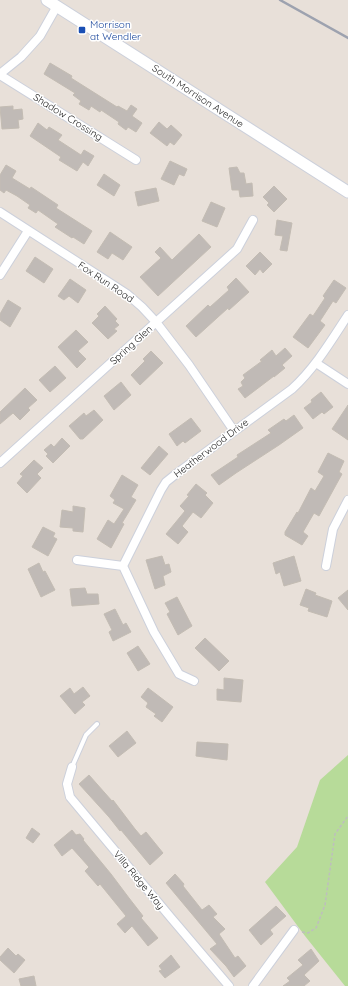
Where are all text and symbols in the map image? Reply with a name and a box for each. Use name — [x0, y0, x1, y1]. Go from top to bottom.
place label: Morrison at Wendler — [90, 18, 141, 43]
marker: Morrison at Wendler — [77, 25, 87, 35]
street label: South Morrison Avenue — [150, 61, 247, 131]
street label: Shadow Crossing — [31, 90, 105, 144]
street label: Fox Run Road — [76, 259, 136, 305]
street label: Spring Glen — [107, 322, 155, 368]
street label: Heatherwood Drive — [171, 415, 251, 480]
street label: Villa Ridge Way — [111, 848, 167, 912]

